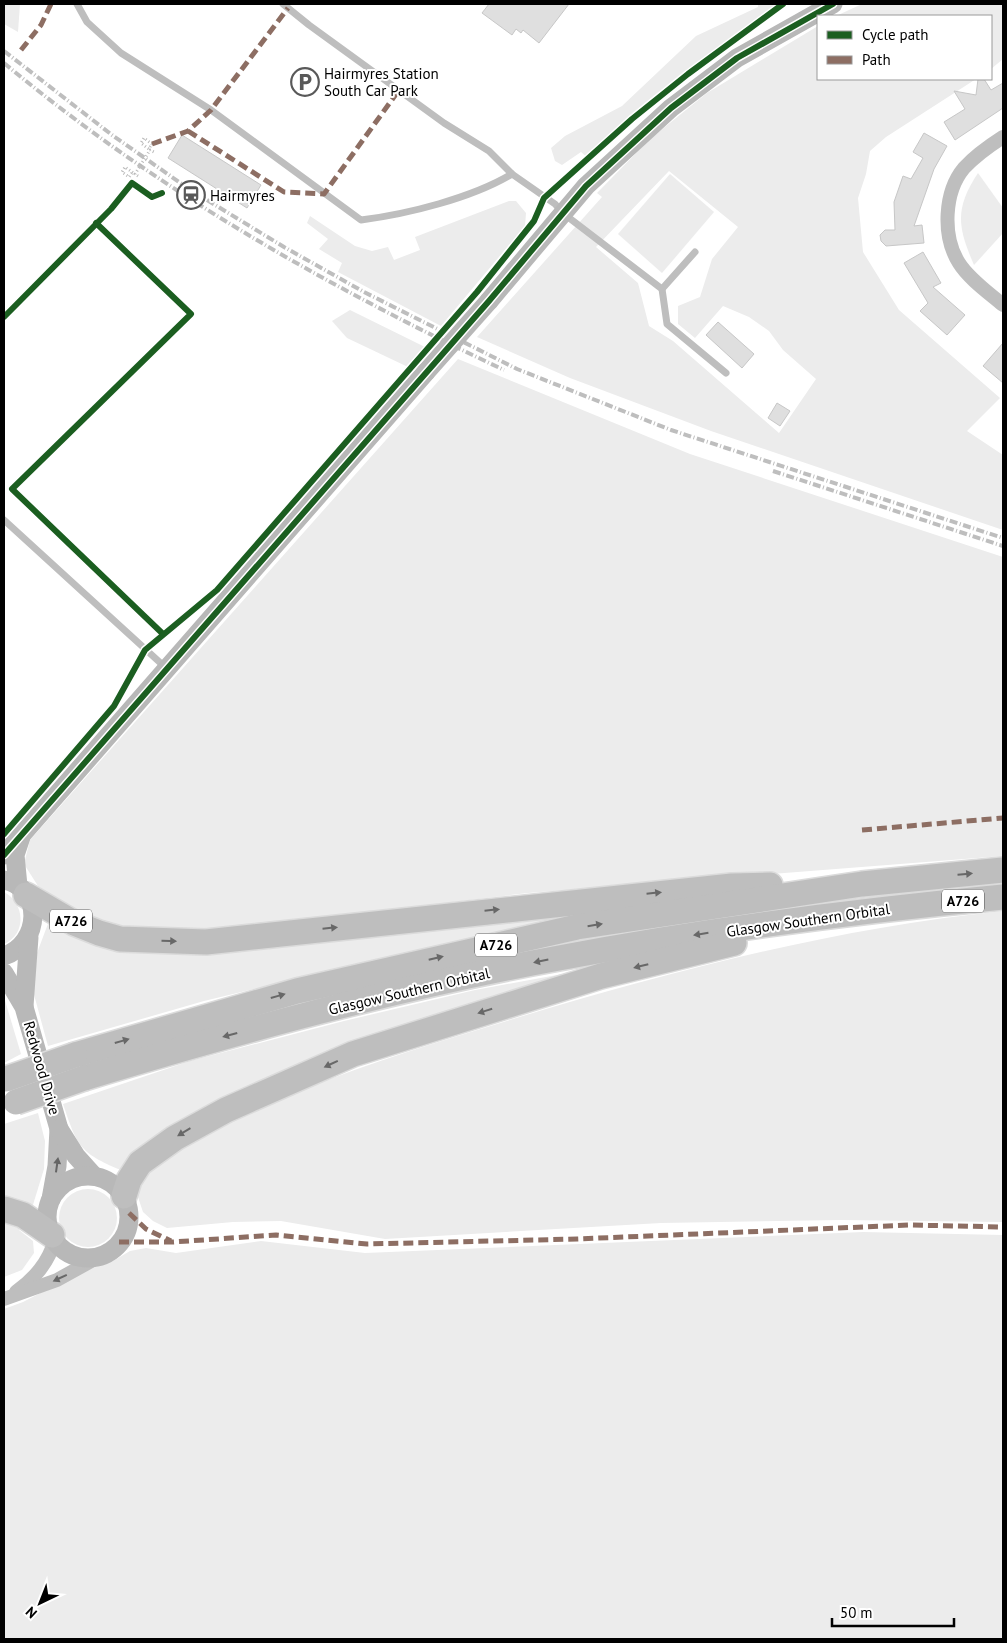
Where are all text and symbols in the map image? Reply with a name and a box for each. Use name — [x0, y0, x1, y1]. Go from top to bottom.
legend — [817, 15, 992, 80]
text: Cycle path — [862, 25, 928, 44]
text: Path — [862, 50, 891, 69]
place label: Hairmyres Station South Car Park — [324, 64, 439, 100]
parking icon: Hairmyres Station South Car Park — [290, 67, 320, 97]
station icon: Hairmyres — [176, 180, 206, 210]
place label: Hairmyres — [210, 186, 275, 205]
one-way arrow — [957, 869, 973, 877]
one-way arrow — [646, 889, 662, 897]
road number: A726 — [942, 889, 984, 912]
street label: Glasgow Southern Orbital — [725, 899, 891, 941]
one-way arrow — [484, 906, 500, 914]
road number: A726 — [50, 909, 92, 932]
one-way arrow — [587, 920, 603, 928]
one-way arrow — [323, 924, 339, 932]
one-way arrow — [693, 930, 709, 938]
road number: A726 — [475, 934, 517, 956]
one-way arrow — [161, 937, 177, 945]
one-way arrow — [429, 954, 444, 962]
one-way arrow — [533, 958, 549, 966]
street label: Glasgow Southern Orbital — [327, 963, 492, 1019]
one-way arrow — [633, 963, 648, 971]
one-way arrow — [271, 992, 286, 1000]
one-way arrow — [477, 1008, 492, 1016]
street label: Redwood Drive — [20, 1019, 64, 1117]
one-way arrow — [222, 1032, 237, 1040]
one-way arrow — [115, 1037, 130, 1045]
one-way arrow — [324, 1060, 338, 1068]
one-way arrow — [177, 1128, 191, 1137]
one-way arrow — [53, 1157, 61, 1173]
one-way arrow — [53, 1275, 67, 1283]
north arrow — [15, 1578, 65, 1628]
scale bar — [832, 1596, 954, 1628]
text: N — [22, 1603, 41, 1622]
text: 50 m — [840, 1603, 873, 1622]

